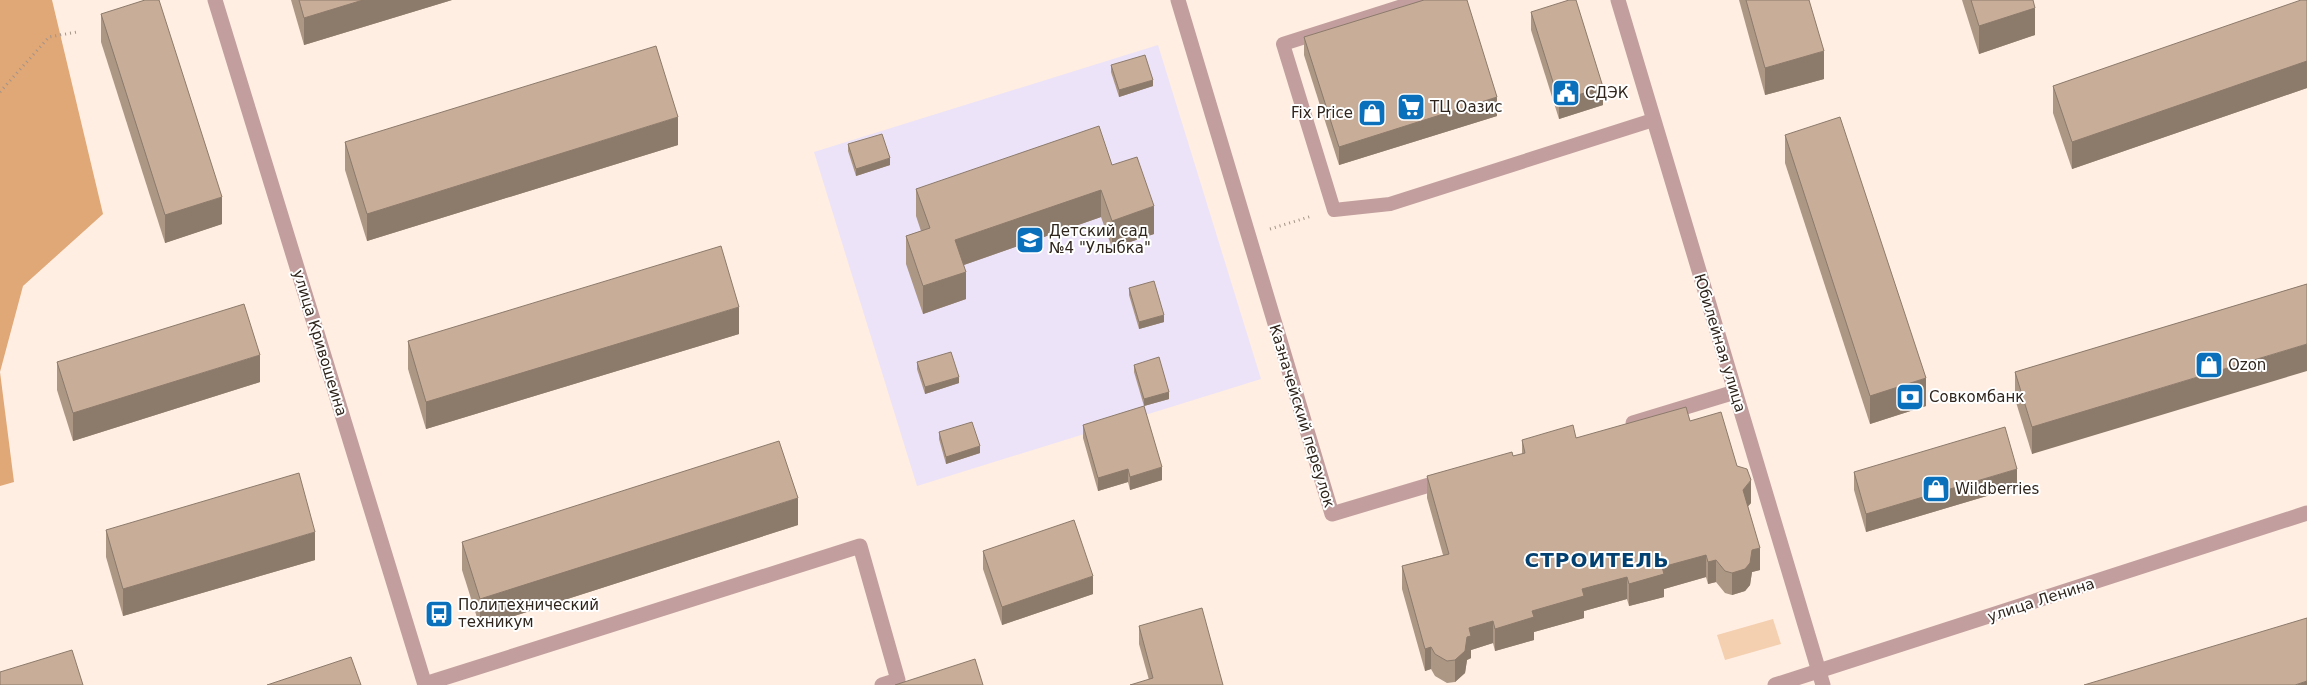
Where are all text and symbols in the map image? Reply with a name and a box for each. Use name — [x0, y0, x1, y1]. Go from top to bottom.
public building icon: СДЭК — [1551, 78, 1581, 108]
place label: СДЭК — [1585, 84, 1629, 102]
supermarket icon: ТЦ Оазис — [1396, 92, 1426, 122]
shop icon: Fix Price — [1357, 98, 1387, 128]
place label: ТЦ Оазис — [1429, 98, 1503, 116]
place label: Fix Price — [1291, 104, 1353, 122]
place label: Детский сад №4 "Улыбка" — [1049, 222, 1151, 257]
school or university icon: Детский сад №4 "Улыбка" — [1015, 225, 1045, 255]
street label: улица Кривошеина — [289, 268, 351, 418]
street label: Юбилейная улица — [1690, 271, 1750, 415]
street label: Казначейский переулок — [1266, 322, 1338, 510]
shop icon: Ozon — [2194, 350, 2224, 380]
place label: Ozon — [2228, 356, 2266, 374]
bank icon: Совкомбанк — [1895, 382, 1925, 412]
place label: Совкомбанк — [1929, 388, 2024, 406]
shop icon: Wildberries — [1921, 474, 1951, 504]
place label: Wildberries — [1955, 480, 2040, 498]
district label: СТРОИТЕЛЬ — [1525, 548, 1669, 572]
street label: улица Ленина — [1985, 574, 2097, 626]
place label: Политехнический техникум — [458, 596, 599, 631]
bus stop icon: Политехнический техникум — [424, 599, 454, 629]

